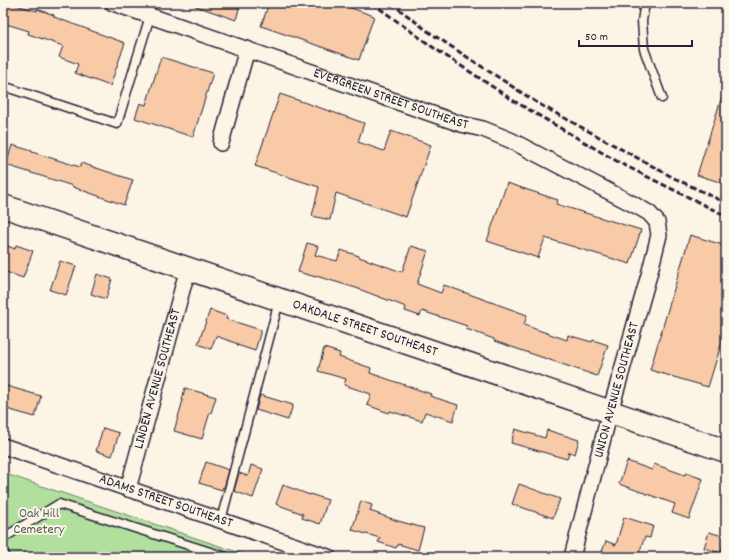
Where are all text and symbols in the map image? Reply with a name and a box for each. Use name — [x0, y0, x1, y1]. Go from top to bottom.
scale bar — [579, 22, 692, 48]
text: 50 m — [585, 29, 608, 46]
street label: EVERGREEN STREET SOUTHEAST — [311, 63, 470, 135]
street label: OAKDALE STREET SOUTHEAST — [290, 295, 440, 363]
street label: LINDEN AVENUE SOUTHEAST — [129, 306, 187, 451]
street label: UNION AVENUE SOUTHEAST — [589, 320, 645, 460]
street label: ADAMS STREET SOUTHEAST — [96, 470, 236, 534]
park label: Oak Hill Cemetery — [13, 504, 65, 540]

